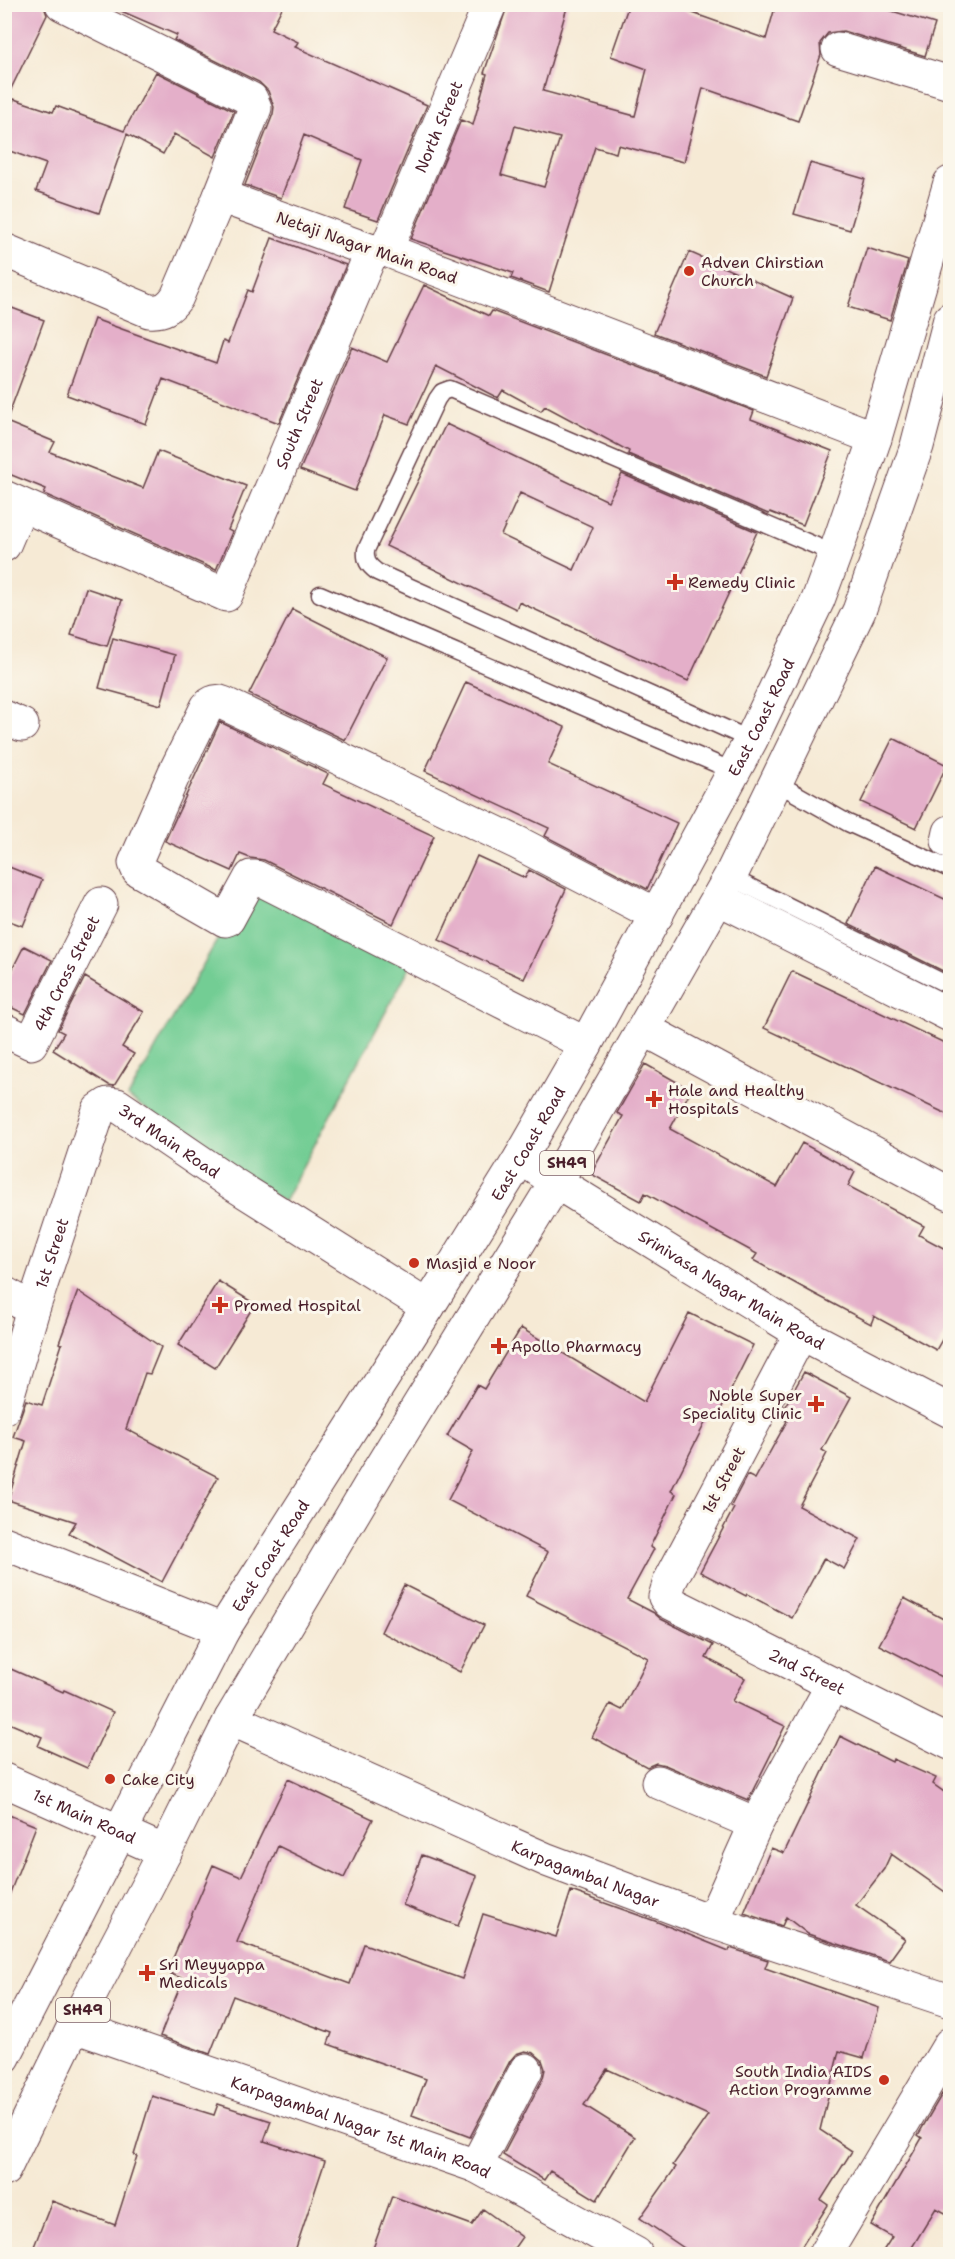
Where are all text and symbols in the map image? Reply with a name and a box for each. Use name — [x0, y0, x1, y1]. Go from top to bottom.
street label: North Street — [410, 78, 467, 176]
street label: Netaji Nagar Main Road — [273, 207, 460, 288]
place label: Adven Chirstian Church — [701, 252, 824, 291]
marker: Adven Chirstian Church — [682, 264, 696, 278]
street label: South Street — [271, 375, 328, 472]
place label: Remedy Clinic — [688, 572, 796, 593]
marker: Remedy Clinic — [666, 573, 684, 591]
street label: East Coast Road — [723, 655, 799, 780]
street label: 4th Cross Street — [29, 912, 104, 1035]
place label: Hale and Healthy Hospitals — [668, 1080, 805, 1119]
street label: East Coast Road — [486, 1083, 570, 1205]
marker: Hale and Healthy Hospitals — [645, 1090, 663, 1108]
street label: 3rd Main Road — [114, 1099, 224, 1183]
road number: SH49 — [540, 1151, 594, 1175]
street label: 1st Street — [31, 1215, 73, 1291]
street label: Srinivasa Nagar Main Road — [634, 1225, 828, 1355]
place label: Masjid e Noor — [426, 1253, 536, 1274]
marker: Masjid e Noor — [407, 1256, 421, 1270]
place label: Promed Hospital — [234, 1295, 361, 1316]
marker: Promed Hospital — [211, 1296, 229, 1314]
place label: Apollo Pharmacy — [511, 1336, 642, 1357]
marker: Apollo Pharmacy — [492, 1339, 506, 1353]
place label: Noble Super Speciality Clinic — [683, 1385, 802, 1424]
marker: Noble Super Speciality Clinic — [807, 1395, 825, 1413]
street label: 1st Street — [697, 1443, 750, 1517]
street label: East Coast Road — [227, 1496, 314, 1616]
street label: 2nd Street — [765, 1644, 849, 1700]
place label: Cake City — [122, 1769, 195, 1790]
marker: Cake City — [103, 1772, 117, 1786]
street label: 1st Main Road — [29, 1784, 139, 1849]
street label: Karpagambal Nagar — [508, 1835, 663, 1912]
place label: Sri Meyyappa Medicals — [159, 1954, 265, 1993]
marker: Sri Meyyappa Medicals — [140, 1966, 154, 1980]
road number: SH49 — [56, 1998, 110, 2022]
place label: South India AIDS Action Programme — [729, 2061, 872, 2100]
street label: Karpagambal Nagar 1st Main Road — [228, 2071, 494, 2183]
marker: South India AIDS Action Programme — [877, 2073, 891, 2087]

